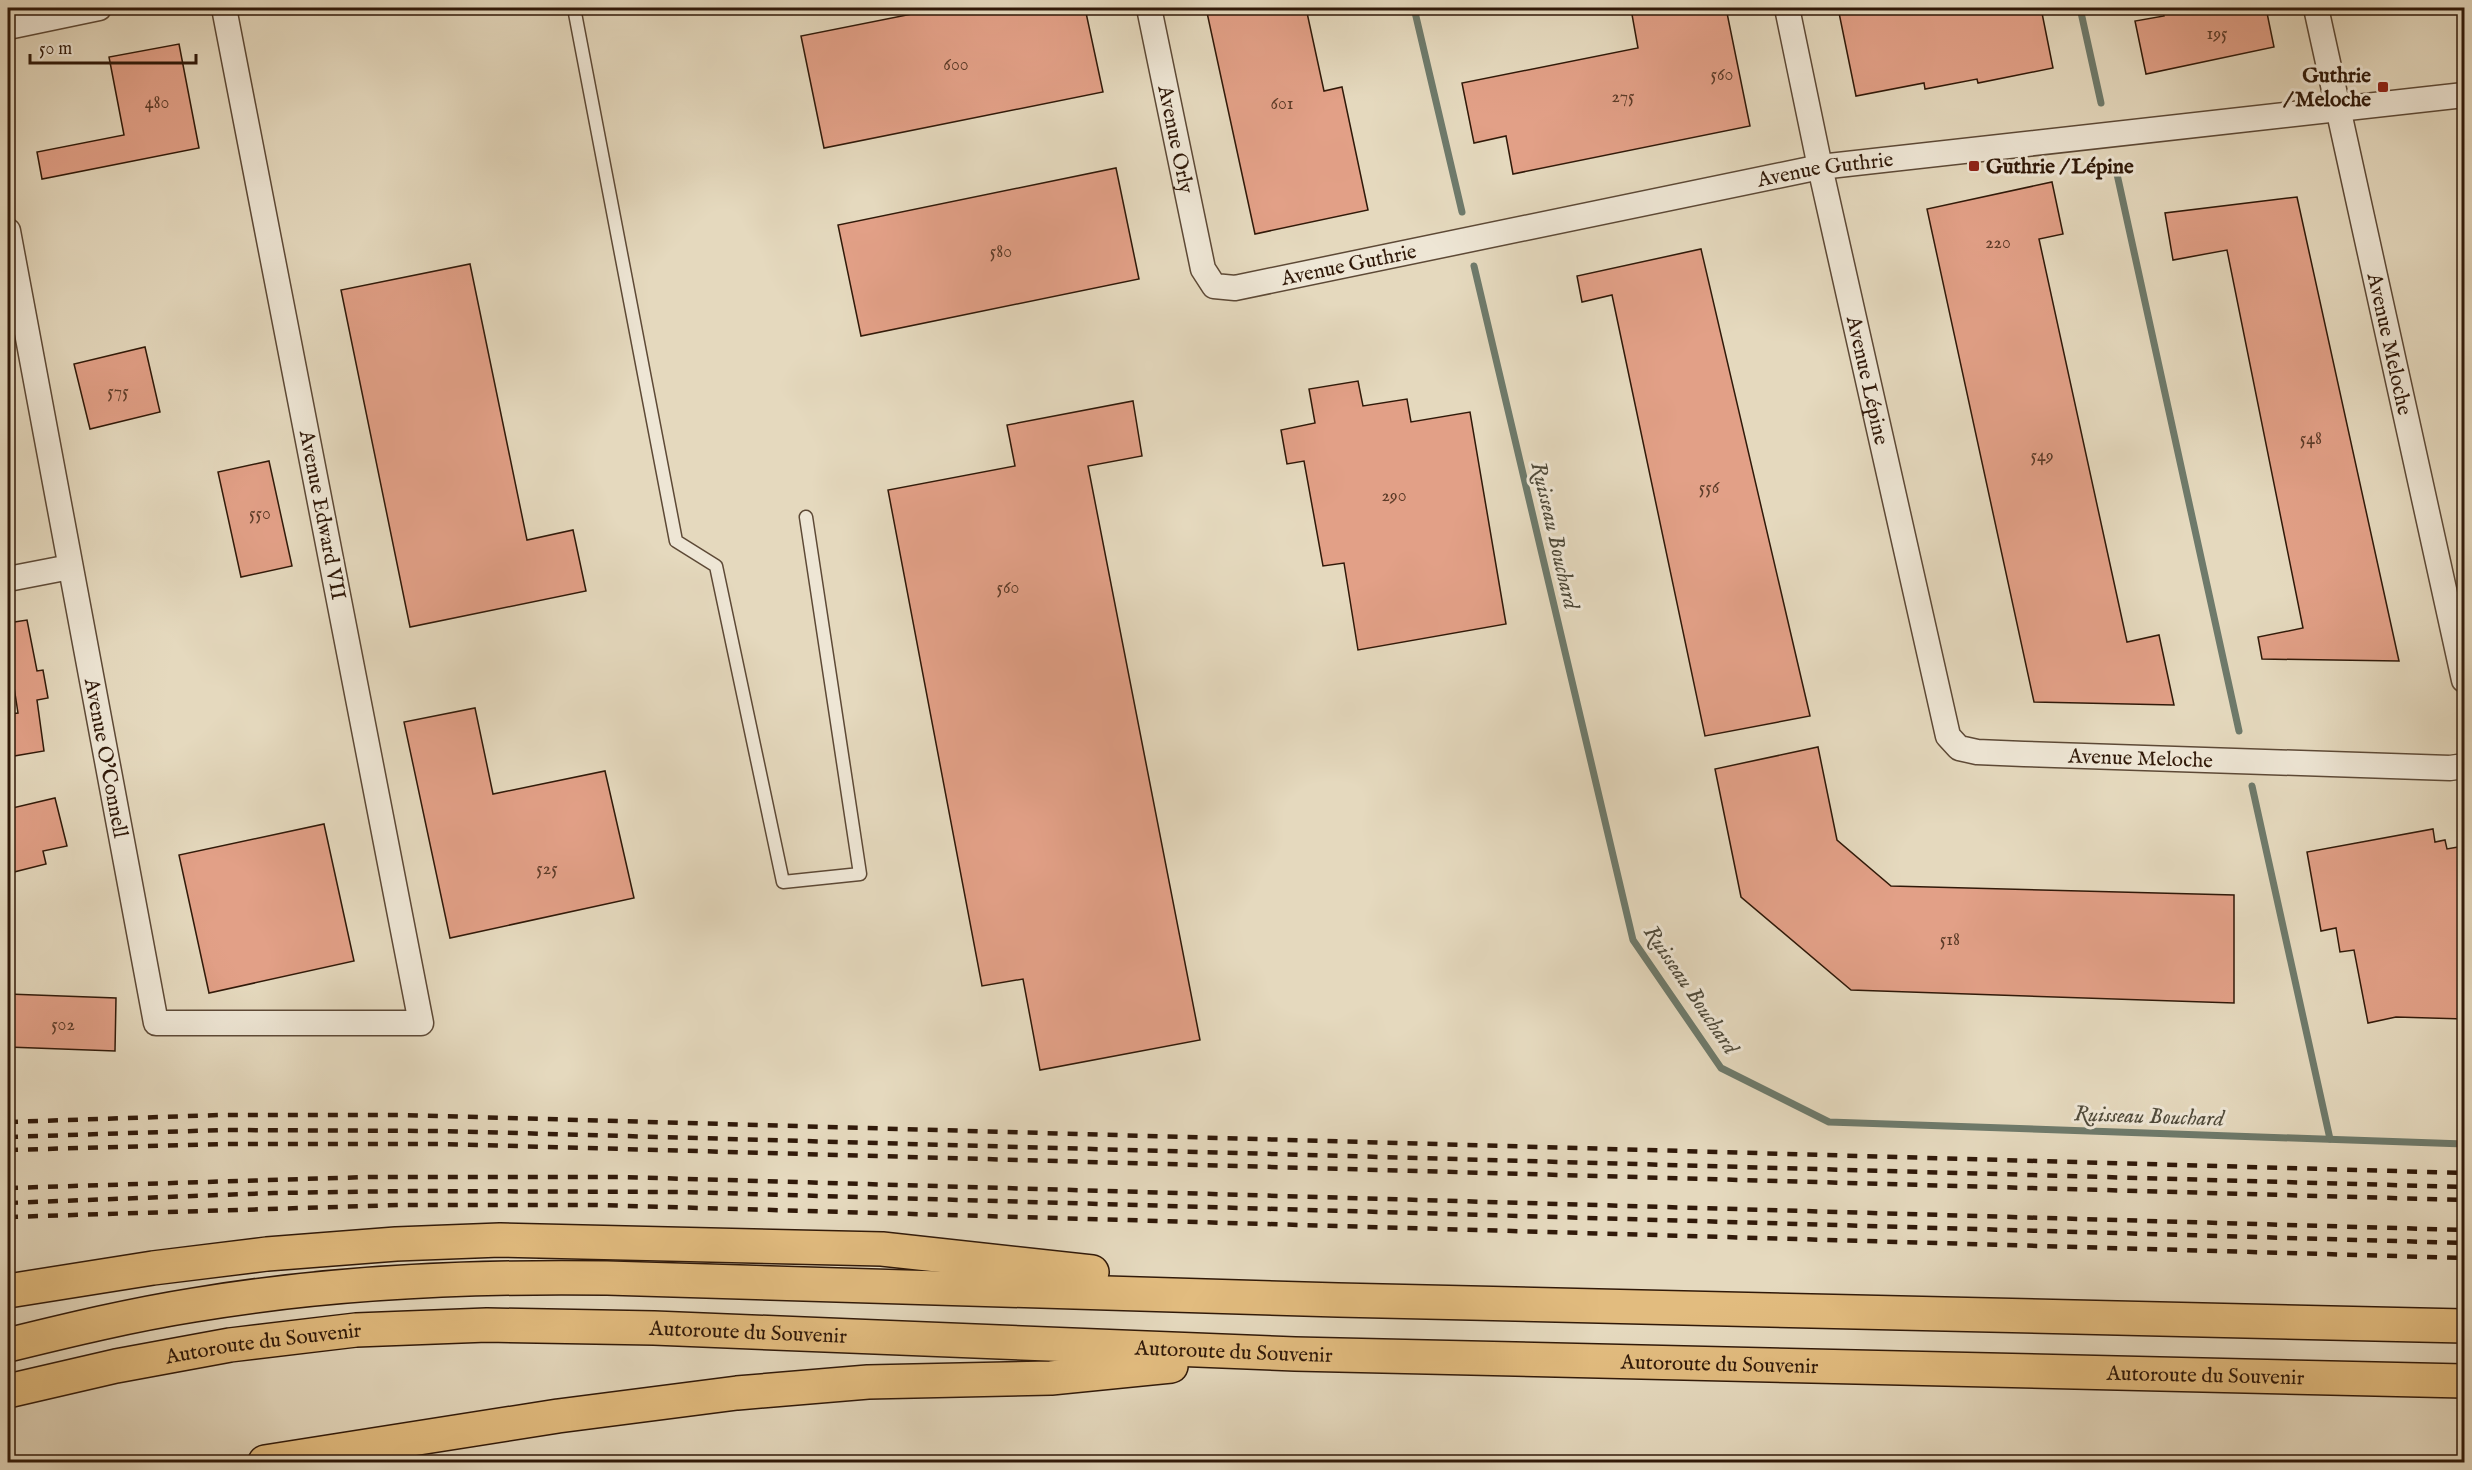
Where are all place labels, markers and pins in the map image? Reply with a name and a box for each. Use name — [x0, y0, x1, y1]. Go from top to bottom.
place label: Guthrie / Meloche — [2282, 63, 2371, 114]
marker: Guthrie / Meloche — [2376, 80, 2390, 94]
place label: Guthrie / Lépine — [1986, 154, 2134, 181]
marker: Guthrie / Lépine — [1967, 159, 1981, 173]

